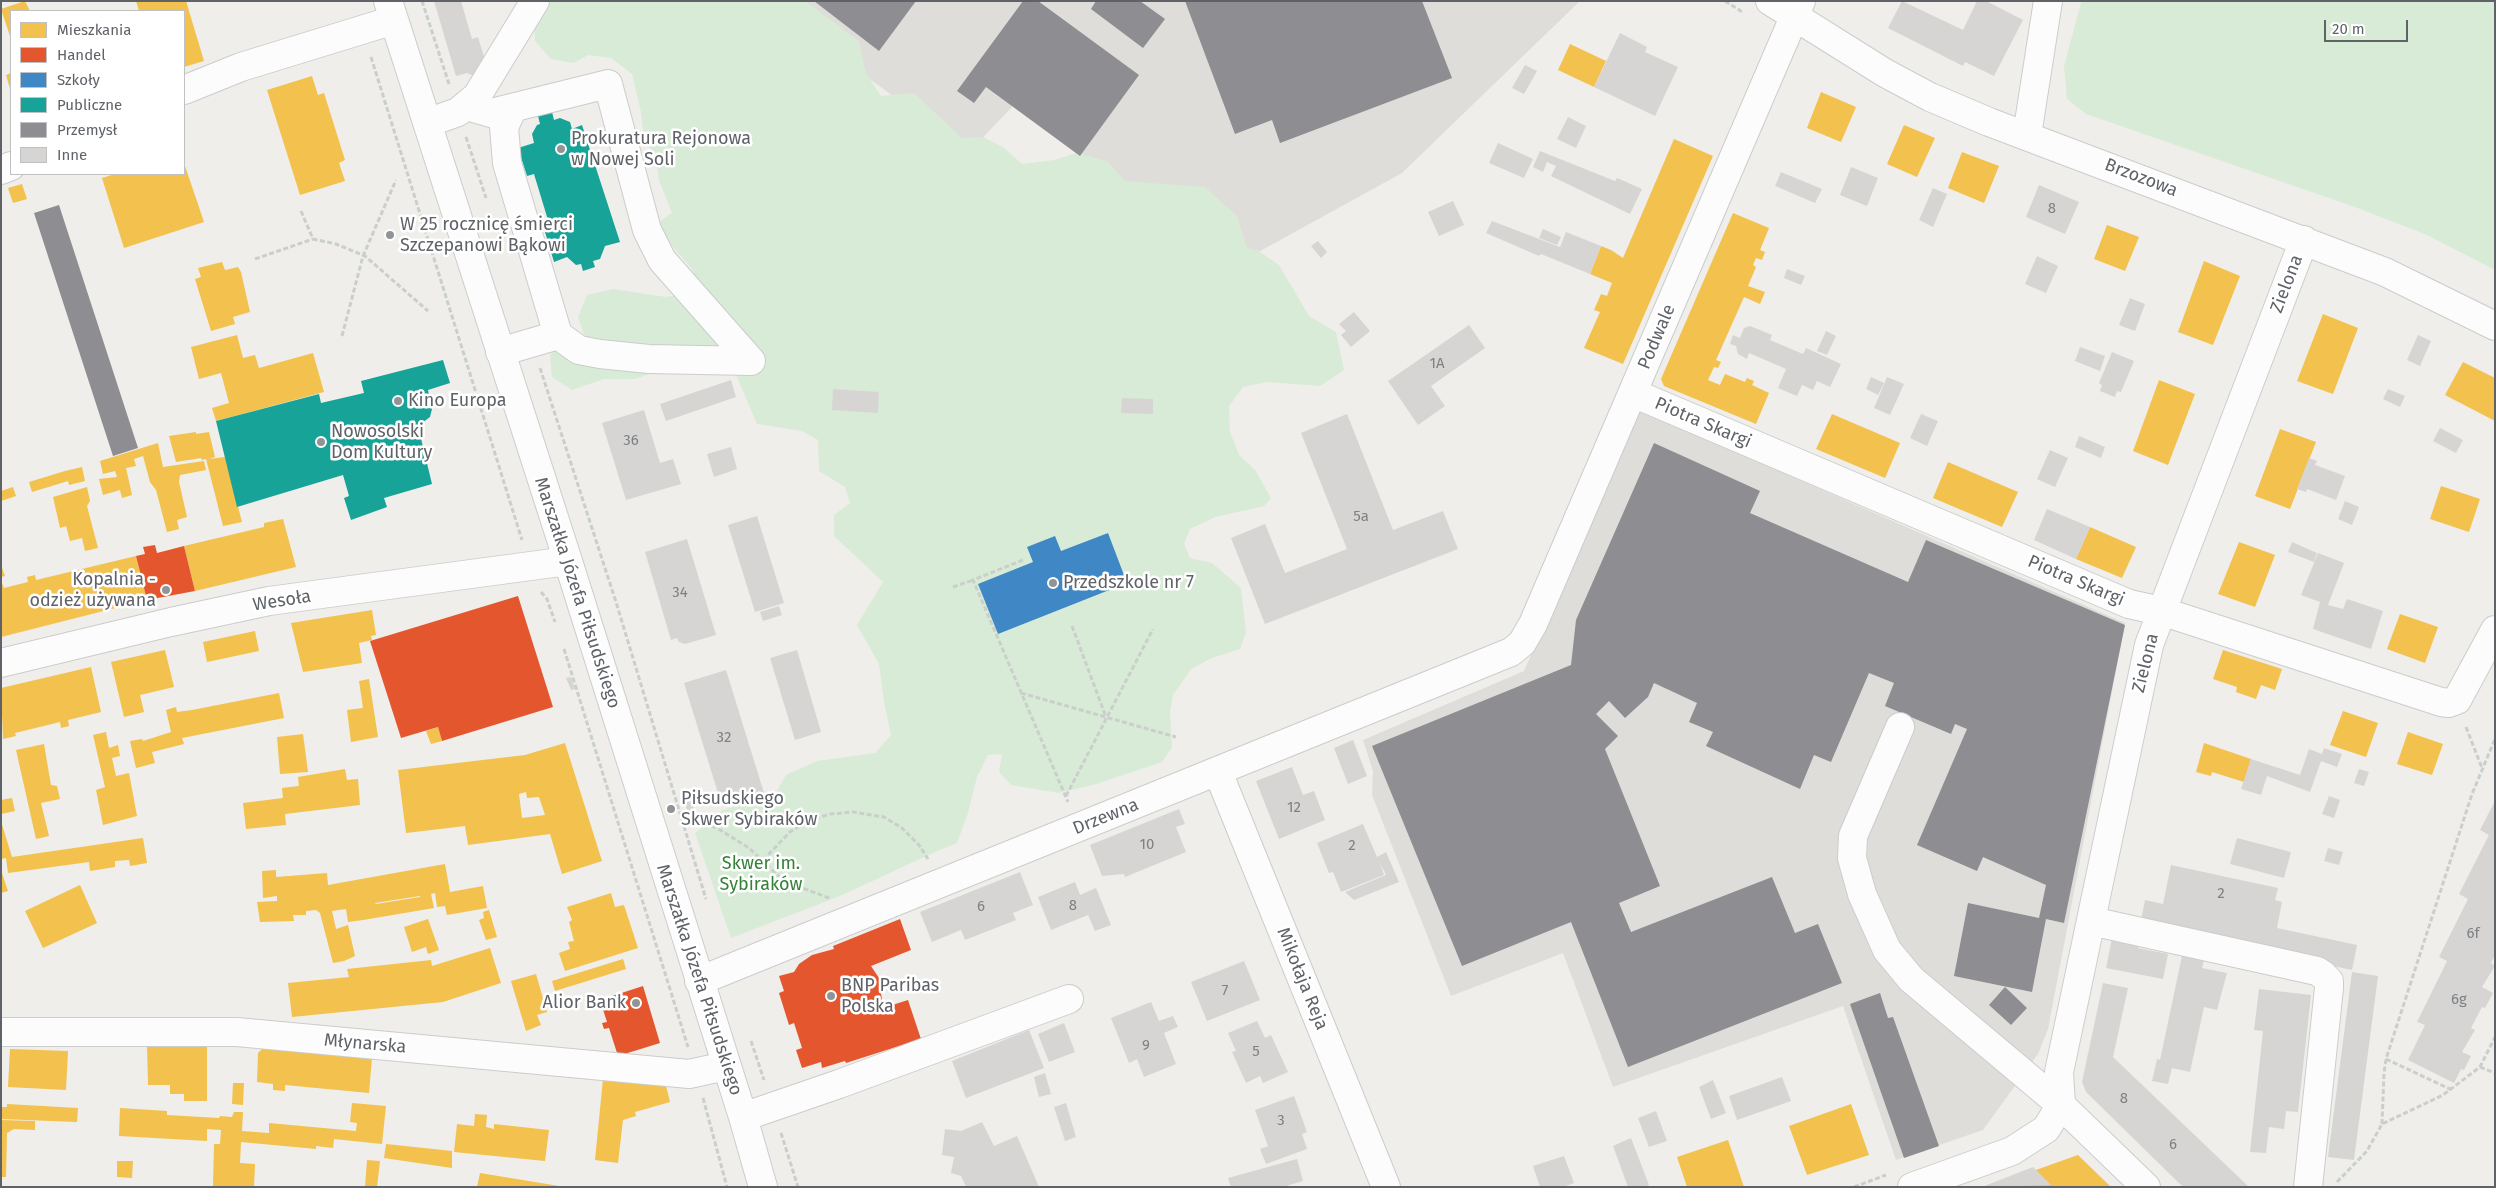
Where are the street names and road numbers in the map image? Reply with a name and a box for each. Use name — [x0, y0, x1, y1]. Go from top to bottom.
street label: Brzozowa — [2101, 154, 2181, 202]
street label: Zielona — [2266, 252, 2308, 316]
street label: Podwale — [1634, 301, 1680, 373]
street label: Piotra Skargi — [1651, 393, 1755, 453]
street label: Marszałka Józefa Piłsudskiego — [529, 475, 625, 711]
street label: Piotra Skargi — [2024, 551, 2128, 611]
street label: Wesoła — [251, 586, 313, 616]
street label: Zielona — [2128, 631, 2164, 695]
street label: Drzewna — [1070, 794, 1142, 840]
street label: Marszałka Józefa Piłsudskiego — [651, 862, 747, 1098]
street label: Mikołaja Reja — [1272, 925, 1332, 1033]
street label: Młynarska — [323, 1030, 407, 1058]

